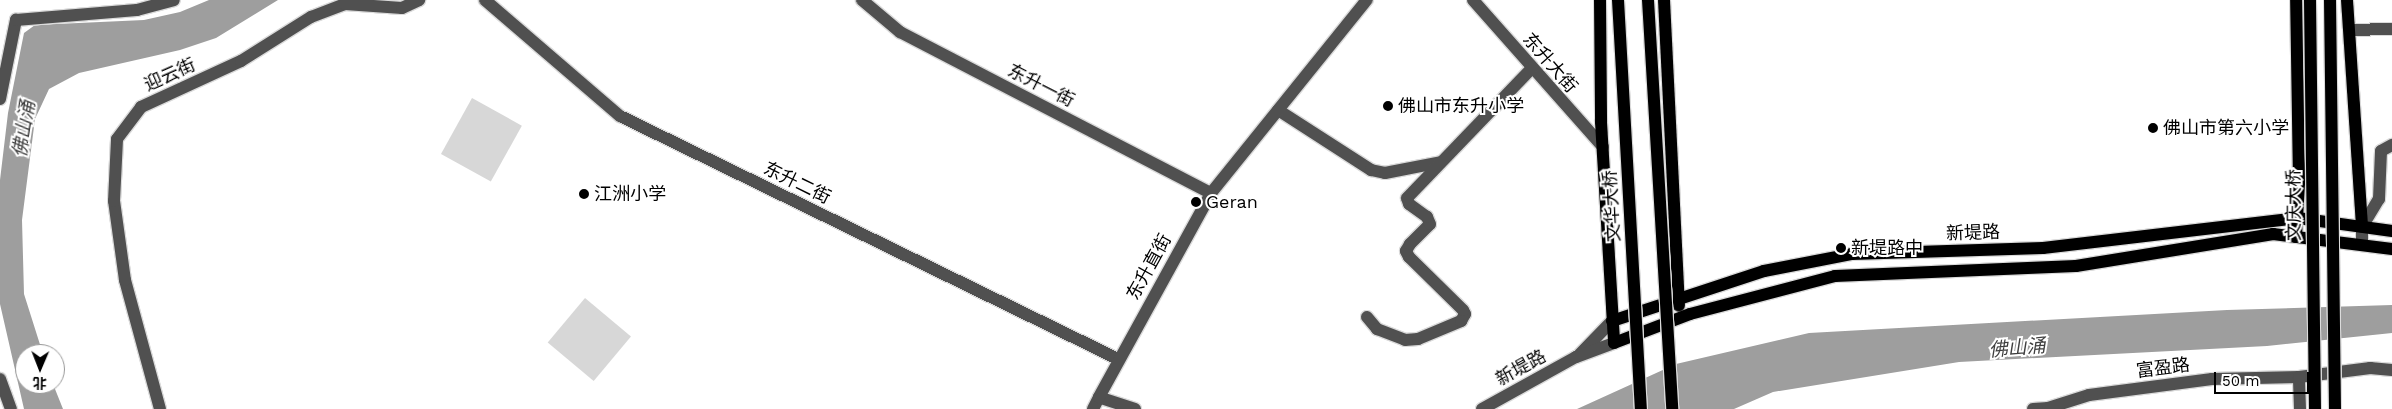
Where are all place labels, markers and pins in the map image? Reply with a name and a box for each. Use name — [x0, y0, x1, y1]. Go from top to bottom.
place label: 佛山市东升小学 — [1398, 95, 1524, 117]
marker: 佛山市东升小学 — [1382, 100, 1394, 112]
place label: 佛山市第六小学 — [2163, 117, 2289, 139]
marker: 佛山市第六小学 — [2147, 122, 2159, 134]
place label: 江洲小学 — [594, 183, 666, 205]
marker: 江洲小学 — [578, 188, 590, 200]
place label: Geran — [1206, 191, 1258, 213]
marker: Geran — [1190, 196, 1202, 208]
place label: 新堤路中 — [1851, 237, 1923, 259]
marker: 新堤路中 — [1835, 242, 1847, 254]

